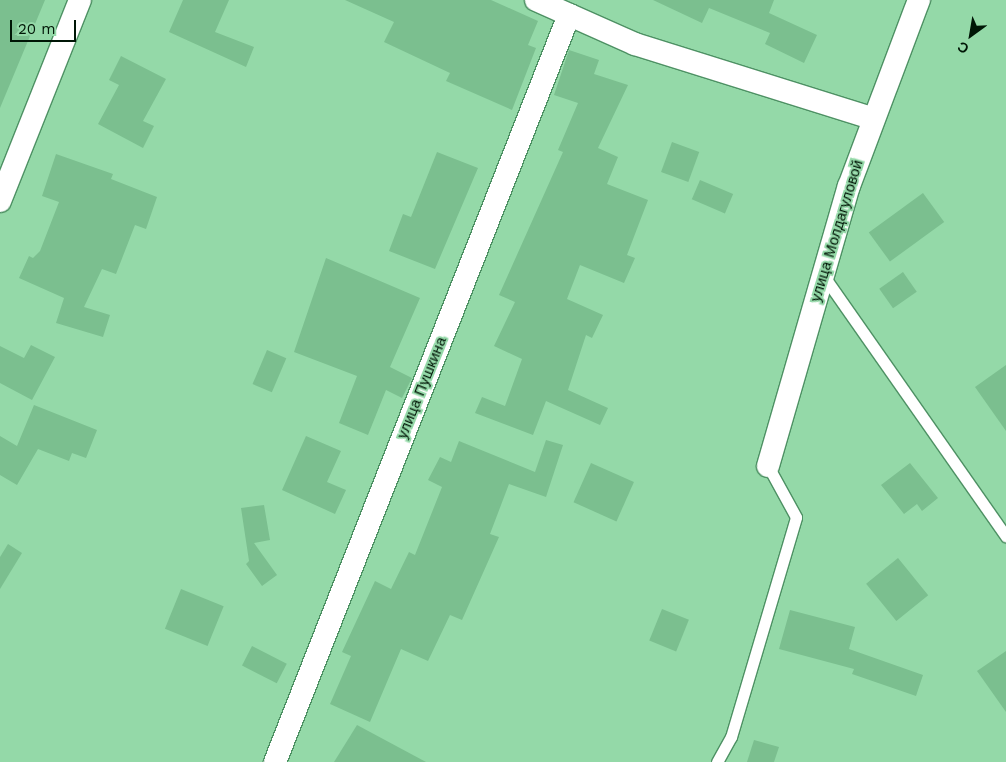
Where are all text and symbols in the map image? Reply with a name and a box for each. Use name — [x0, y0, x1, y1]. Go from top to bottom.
scale bar — [12, 10, 79, 42]
north arrow — [946, 10, 996, 60]
text: 20 m — [18, 20, 56, 38]
text: С — [955, 38, 972, 57]
street label: улица Молдагуловой — [807, 158, 867, 304]
street label: улица Пушкина — [393, 334, 451, 442]

